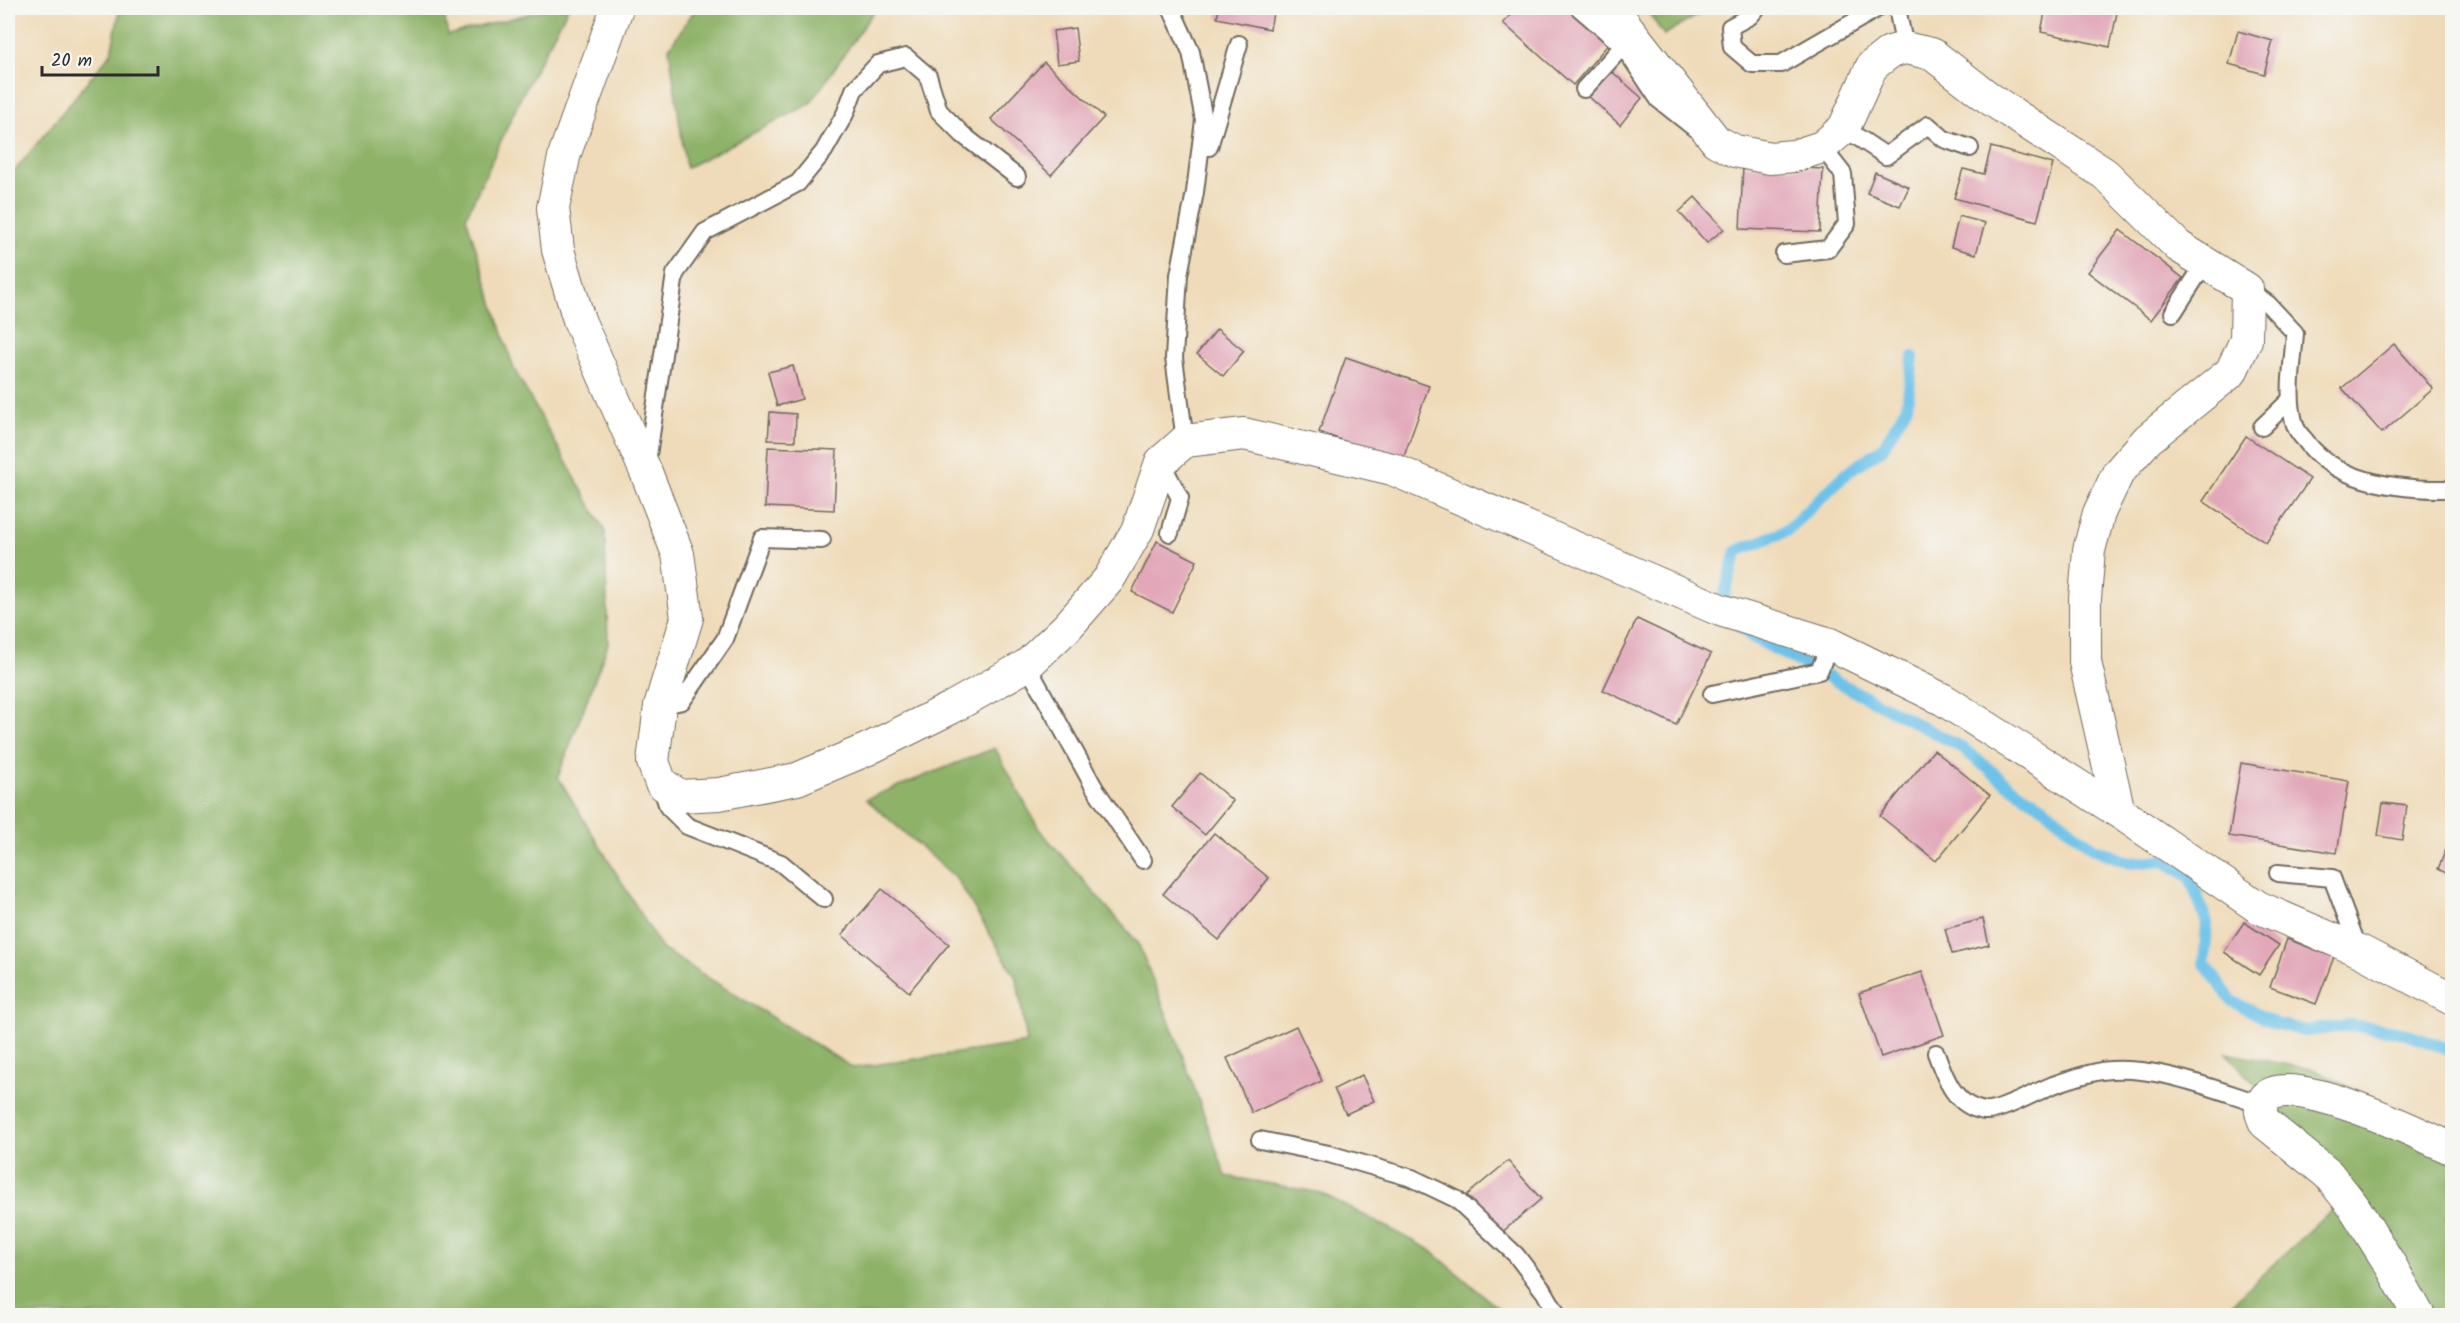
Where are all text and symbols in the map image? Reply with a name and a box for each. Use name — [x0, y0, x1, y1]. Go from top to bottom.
scale bar — [42, 39, 158, 77]
text: 20 m — [51, 47, 92, 76]

